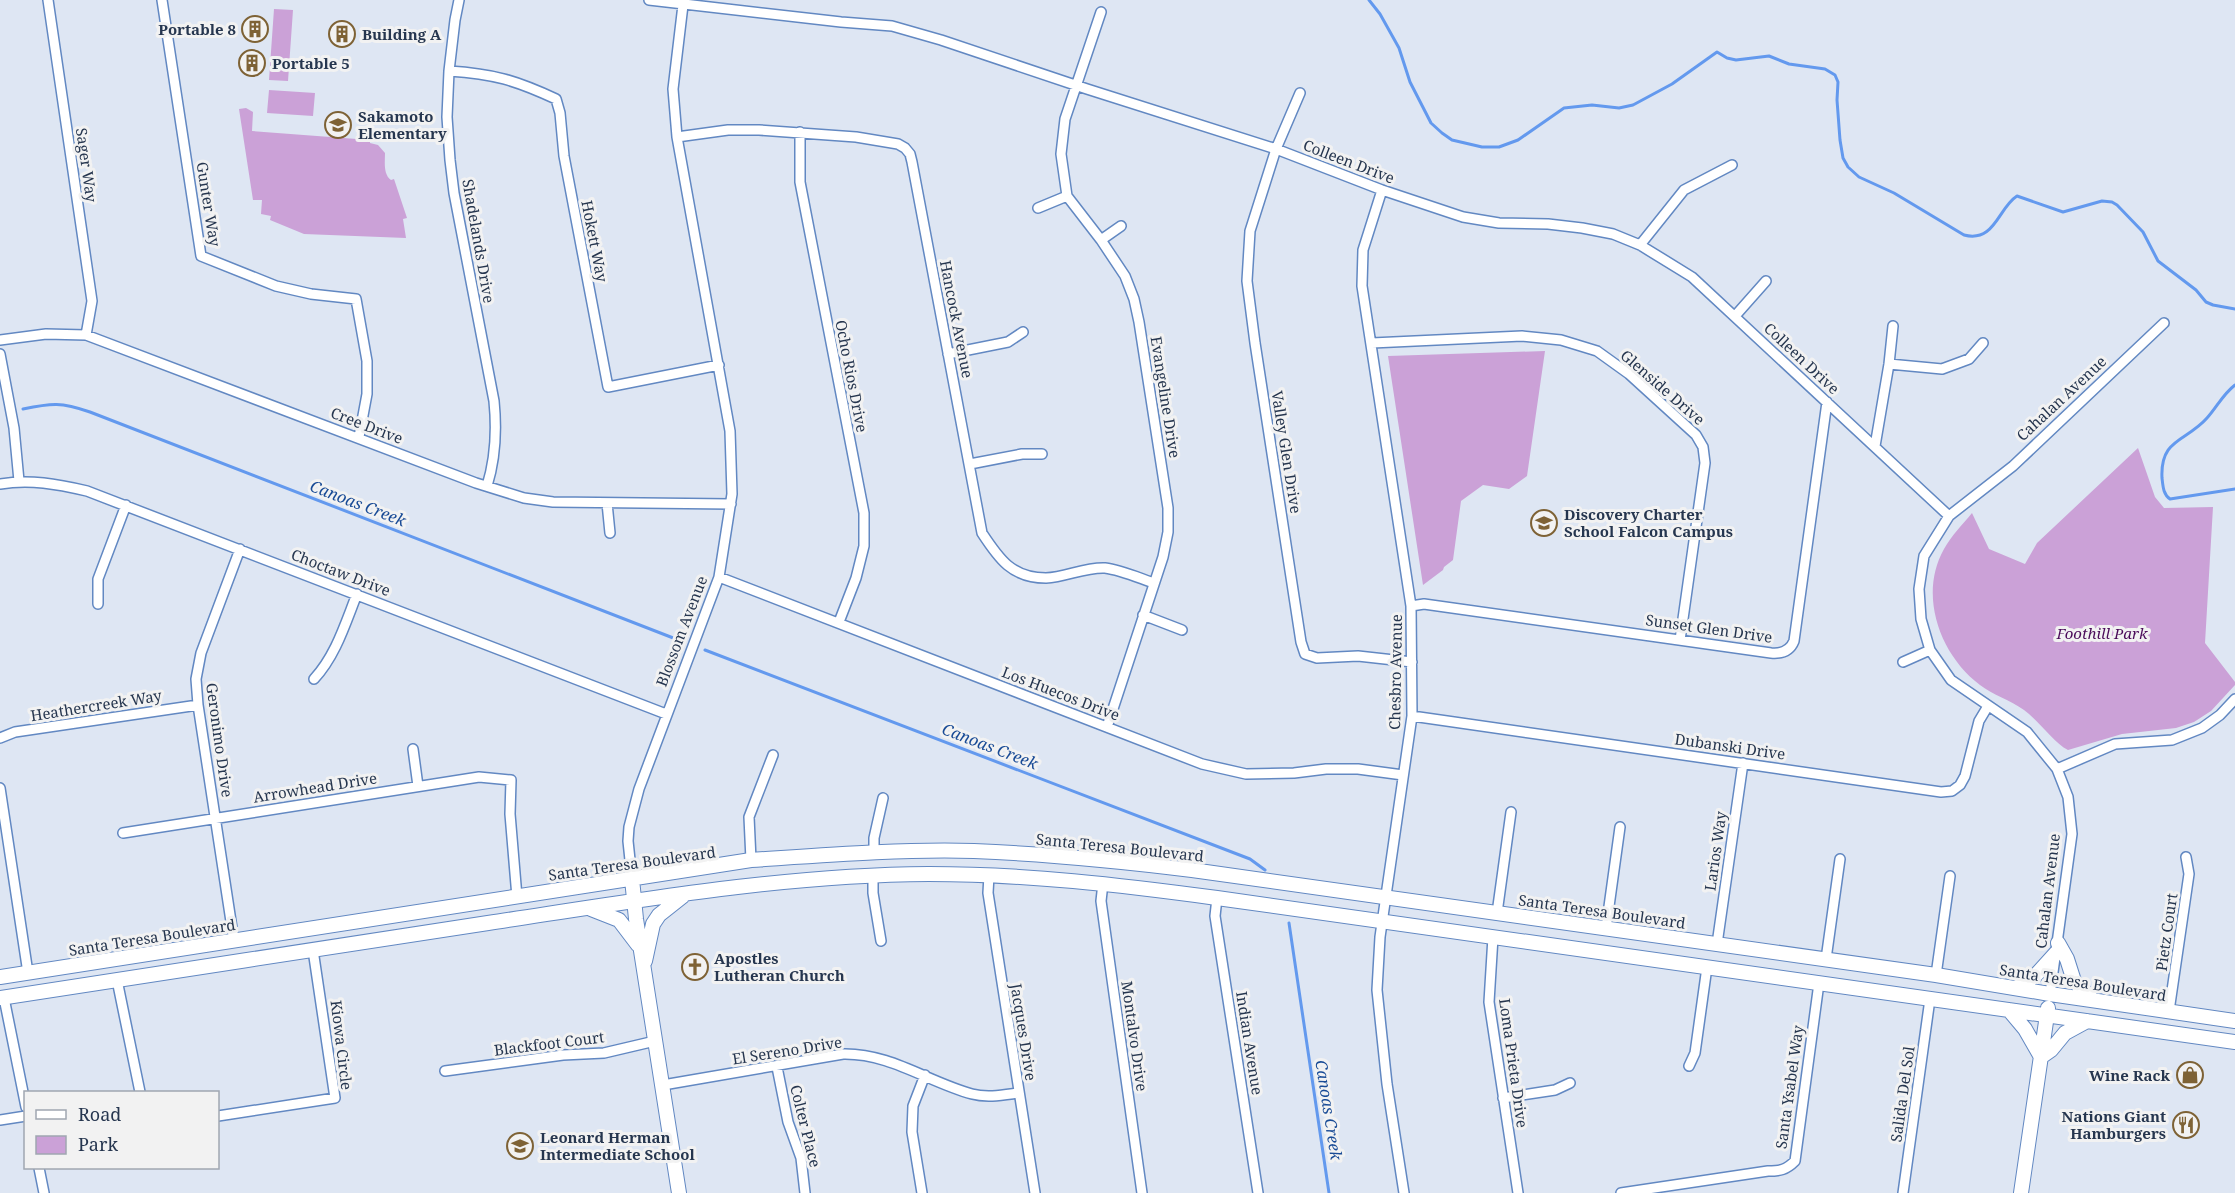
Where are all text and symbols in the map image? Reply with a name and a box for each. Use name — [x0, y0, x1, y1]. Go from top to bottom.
building icon: Portable 8 — [240, 14, 270, 44]
place label: Portable 8 — [158, 19, 236, 39]
building icon: Building A — [327, 19, 357, 49]
place label: Building A — [362, 24, 442, 44]
building icon: Portable 5 — [237, 48, 267, 78]
place label: Portable 5 — [272, 53, 350, 73]
place label: Sakamoto Elementary — [358, 106, 447, 143]
school or university icon: Sakamoto Elementary — [323, 110, 353, 140]
street label: Sager Way — [72, 126, 102, 204]
street label: Colleen Drive — [1300, 134, 1398, 188]
street label: Gunter Way — [192, 160, 226, 248]
street label: Shadelands Drive — [458, 177, 500, 305]
street label: Hokett Way — [577, 198, 613, 284]
street label: Hancock Avenue — [936, 258, 978, 380]
street label: Ocho Rios Drive — [831, 318, 873, 434]
street label: Colleen Drive — [1760, 318, 1844, 398]
street label: Evangeline Drive — [1147, 335, 1185, 459]
street label: Glenside Drive — [1617, 345, 1709, 429]
street label: Cahalan Avenue — [2012, 351, 2110, 445]
street label: Valley Glen Drive — [1267, 389, 1307, 515]
street label: Cree Drive — [328, 402, 406, 448]
water label: Canoas Creek — [307, 475, 410, 532]
place label: Discovery Charter School Falcon Campus — [1564, 504, 1733, 541]
school or university icon: Discovery Charter School Falcon Campus — [1529, 508, 1559, 538]
street label: Choctaw Drive — [288, 544, 394, 600]
street label: Blossom Avenue — [651, 573, 711, 689]
street label: Sunset Glen Drive — [1644, 609, 1774, 647]
street label: Chesbro Avenue — [1384, 614, 1406, 730]
park label: Foothill Park — [2055, 623, 2148, 643]
street label: Los Huecos Drive — [999, 661, 1123, 725]
street label: Geronimo Drive — [202, 682, 238, 798]
street label: Heathercreek Way — [29, 685, 164, 725]
water label: Canoas Creek — [939, 718, 1042, 775]
street label: Dubanski Drive — [1673, 728, 1787, 764]
street label: Arrowhead Drive — [252, 767, 378, 807]
street label: Larios Way — [1700, 809, 1731, 892]
street label: Santa Teresa Boulevard — [1035, 828, 1205, 866]
street label: Cahalan Avenue — [2030, 832, 2064, 950]
street label: Santa Teresa Boulevard — [547, 841, 717, 885]
street label: Santa Teresa Boulevard — [1517, 889, 1687, 933]
street label: Pietz Court — [2151, 892, 2181, 972]
street label: Santa Teresa Boulevard — [67, 914, 237, 960]
place label: Apostles Lutheran Church — [714, 948, 845, 985]
church icon: Apostles Lutheran Church — [680, 952, 710, 982]
street label: Santa Teresa Boulevard — [1998, 959, 2168, 1005]
street label: Montalvo Drive — [1117, 979, 1153, 1093]
street label: Jacques Drive — [1006, 981, 1042, 1082]
street label: Indian Avenue — [1232, 990, 1268, 1096]
street label: Loma Prieta Drive — [1495, 997, 1533, 1129]
street label: Kiowa Circle — [327, 999, 357, 1091]
street label: Santa Ysabel Way — [1770, 1023, 1808, 1150]
street label: Blackfoot Court — [493, 1026, 605, 1060]
street label: El Sereno Drive — [731, 1031, 843, 1069]
street label: Salida Del Sol — [1885, 1044, 1919, 1143]
water label: Canoas Creek — [1310, 1058, 1348, 1162]
shop icon: Wine Rack — [2175, 1060, 2205, 1090]
place label: Wine Rack — [2089, 1065, 2170, 1085]
street label: Colter Place — [786, 1083, 826, 1169]
legend — [24, 1091, 219, 1169]
text: Road — [78, 1102, 121, 1126]
place label: Nations Giant Hamburgers — [2062, 1106, 2166, 1143]
restaurant icon: Nations Giant Hamburgers — [2171, 1110, 2201, 1140]
place label: Leonard Herman Intermediate School — [540, 1127, 695, 1164]
school or university icon: Leonard Herman Intermediate School — [505, 1131, 535, 1161]
text: Park — [78, 1132, 118, 1156]

